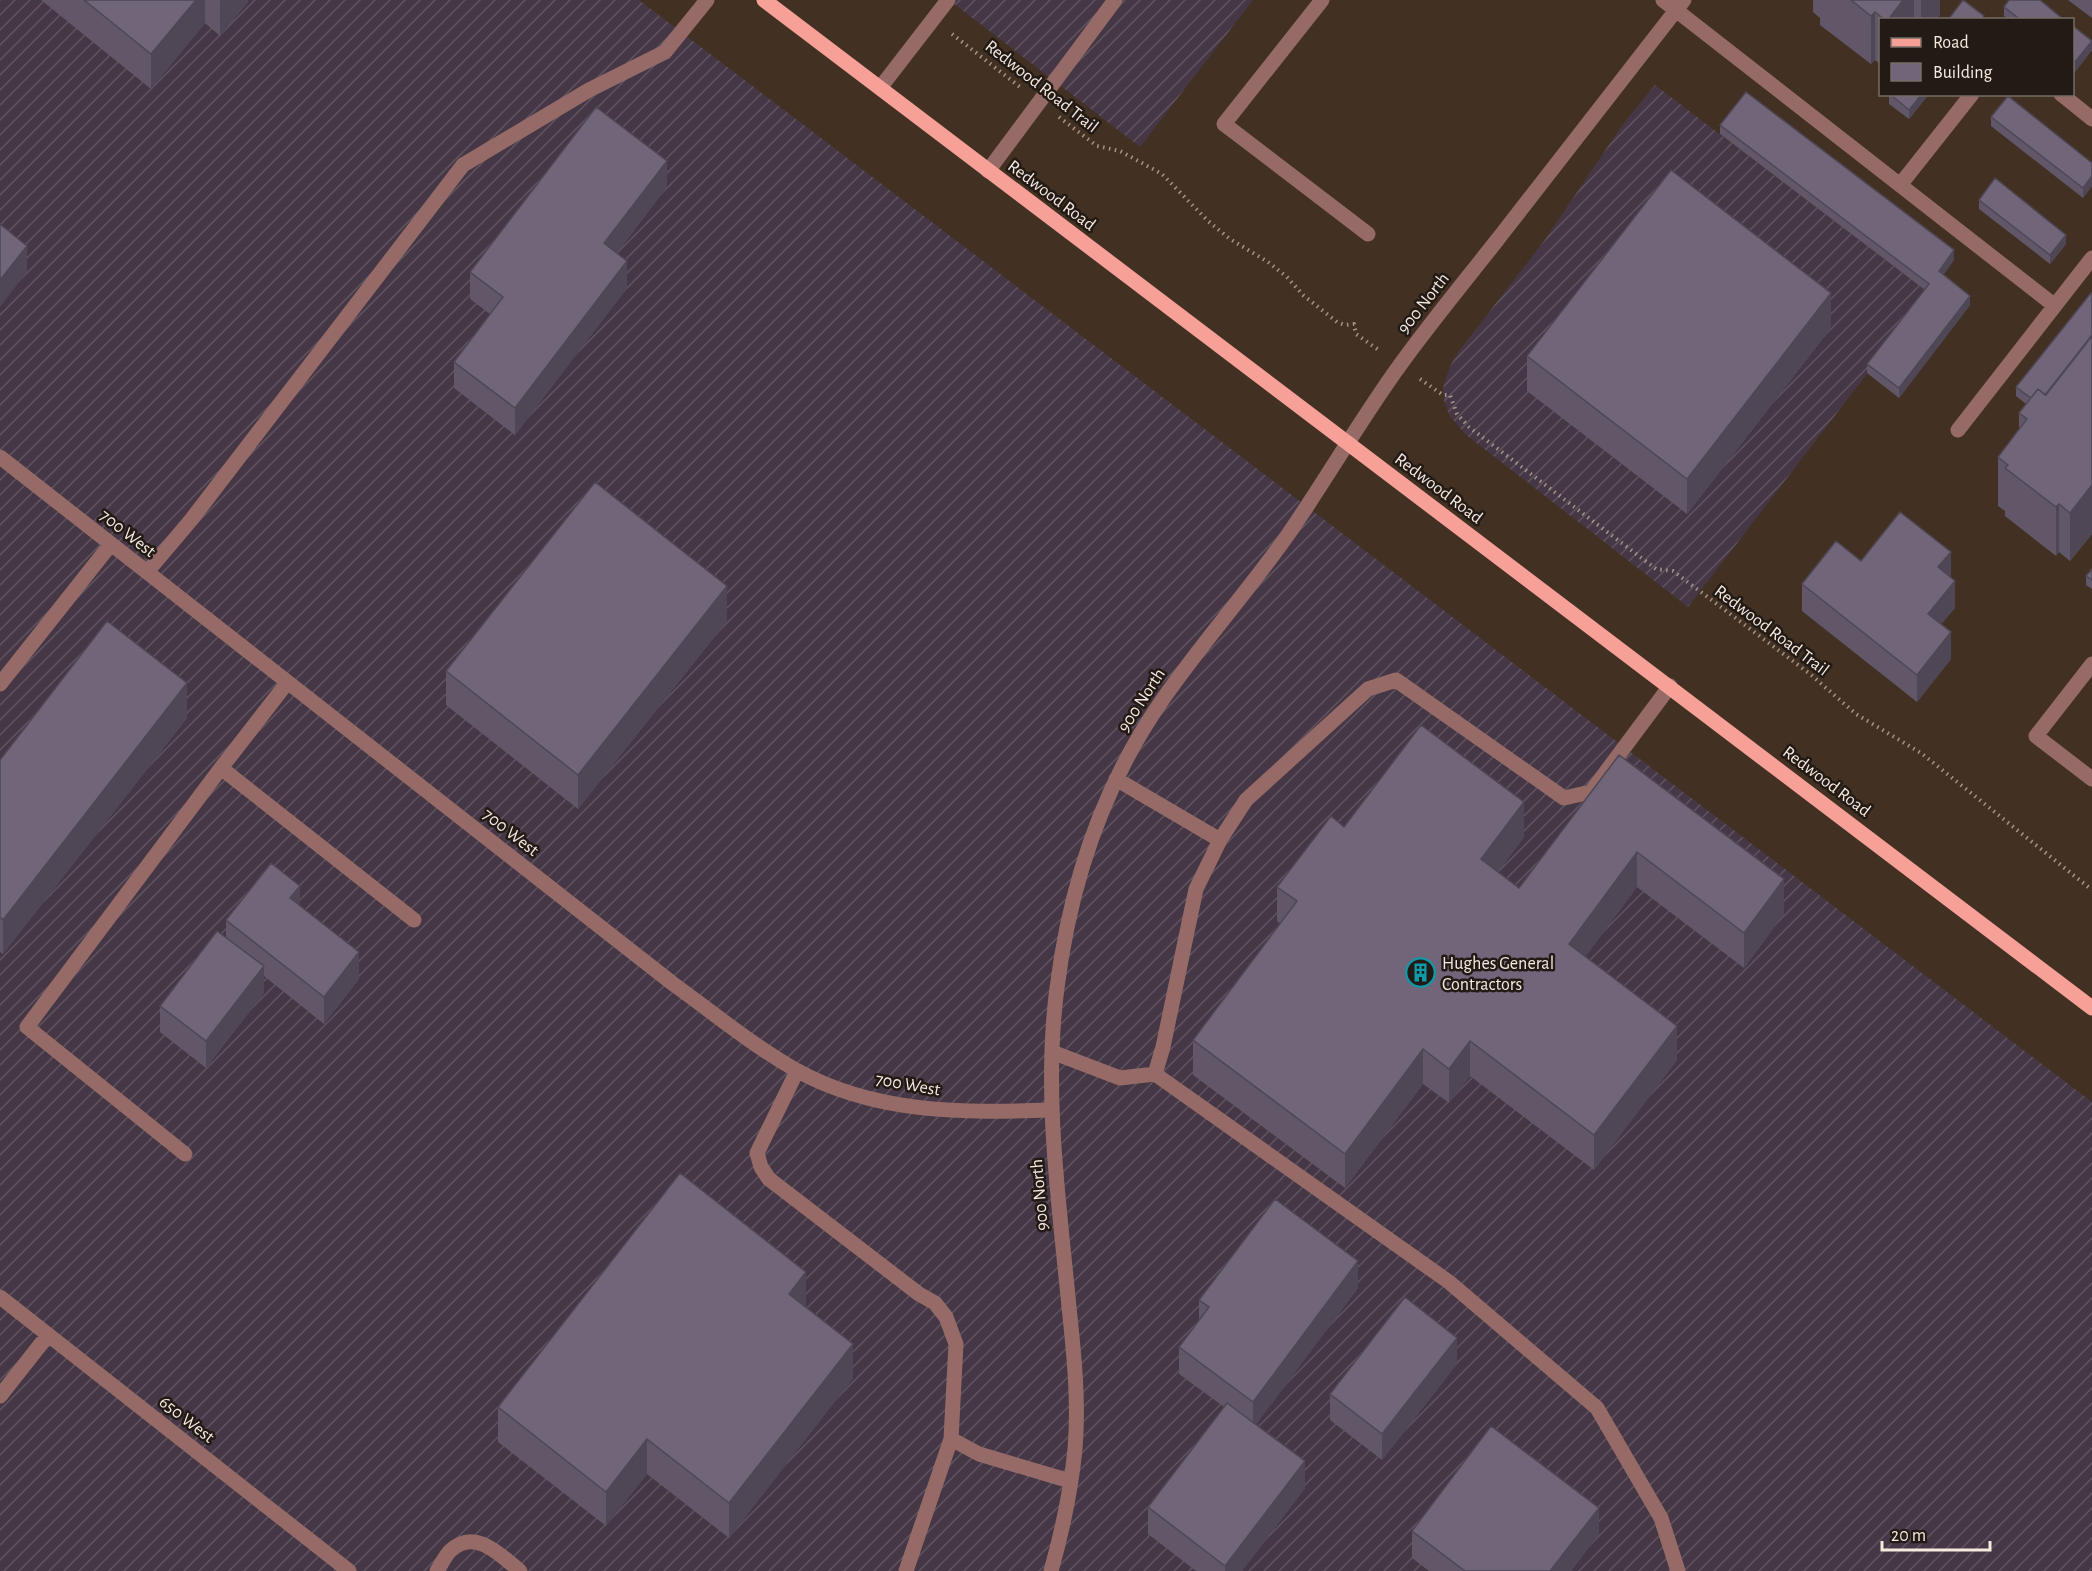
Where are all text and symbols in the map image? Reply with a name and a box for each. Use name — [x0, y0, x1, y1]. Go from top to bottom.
legend — [1879, 18, 2074, 96]
text: Road — [1933, 34, 1969, 52]
street label: Redwood Road Trail — [981, 37, 1101, 136]
text: Building — [1933, 64, 1993, 82]
street label: Redwood Road — [1004, 157, 1099, 234]
street label: 900 North — [1395, 270, 1453, 338]
street label: Redwood Road — [1391, 450, 1486, 527]
street label: 700 West — [96, 507, 159, 561]
street label: Redwood Road Trail — [1711, 582, 1832, 680]
street label: 900 North — [1115, 665, 1169, 736]
street label: Redwood Road — [1779, 743, 1874, 820]
street label: 700 West — [479, 806, 542, 860]
place label: Hughes General Contractors — [1442, 955, 1554, 994]
building icon: Hughes General Contractors — [1405, 957, 1437, 989]
street label: 700 West — [874, 1070, 942, 1100]
street label: 900 North — [1028, 1158, 1052, 1232]
street label: 650 West — [155, 1393, 218, 1447]
scale bar — [1882, 1514, 1990, 1552]
text: 20 m — [1891, 1527, 1926, 1545]

